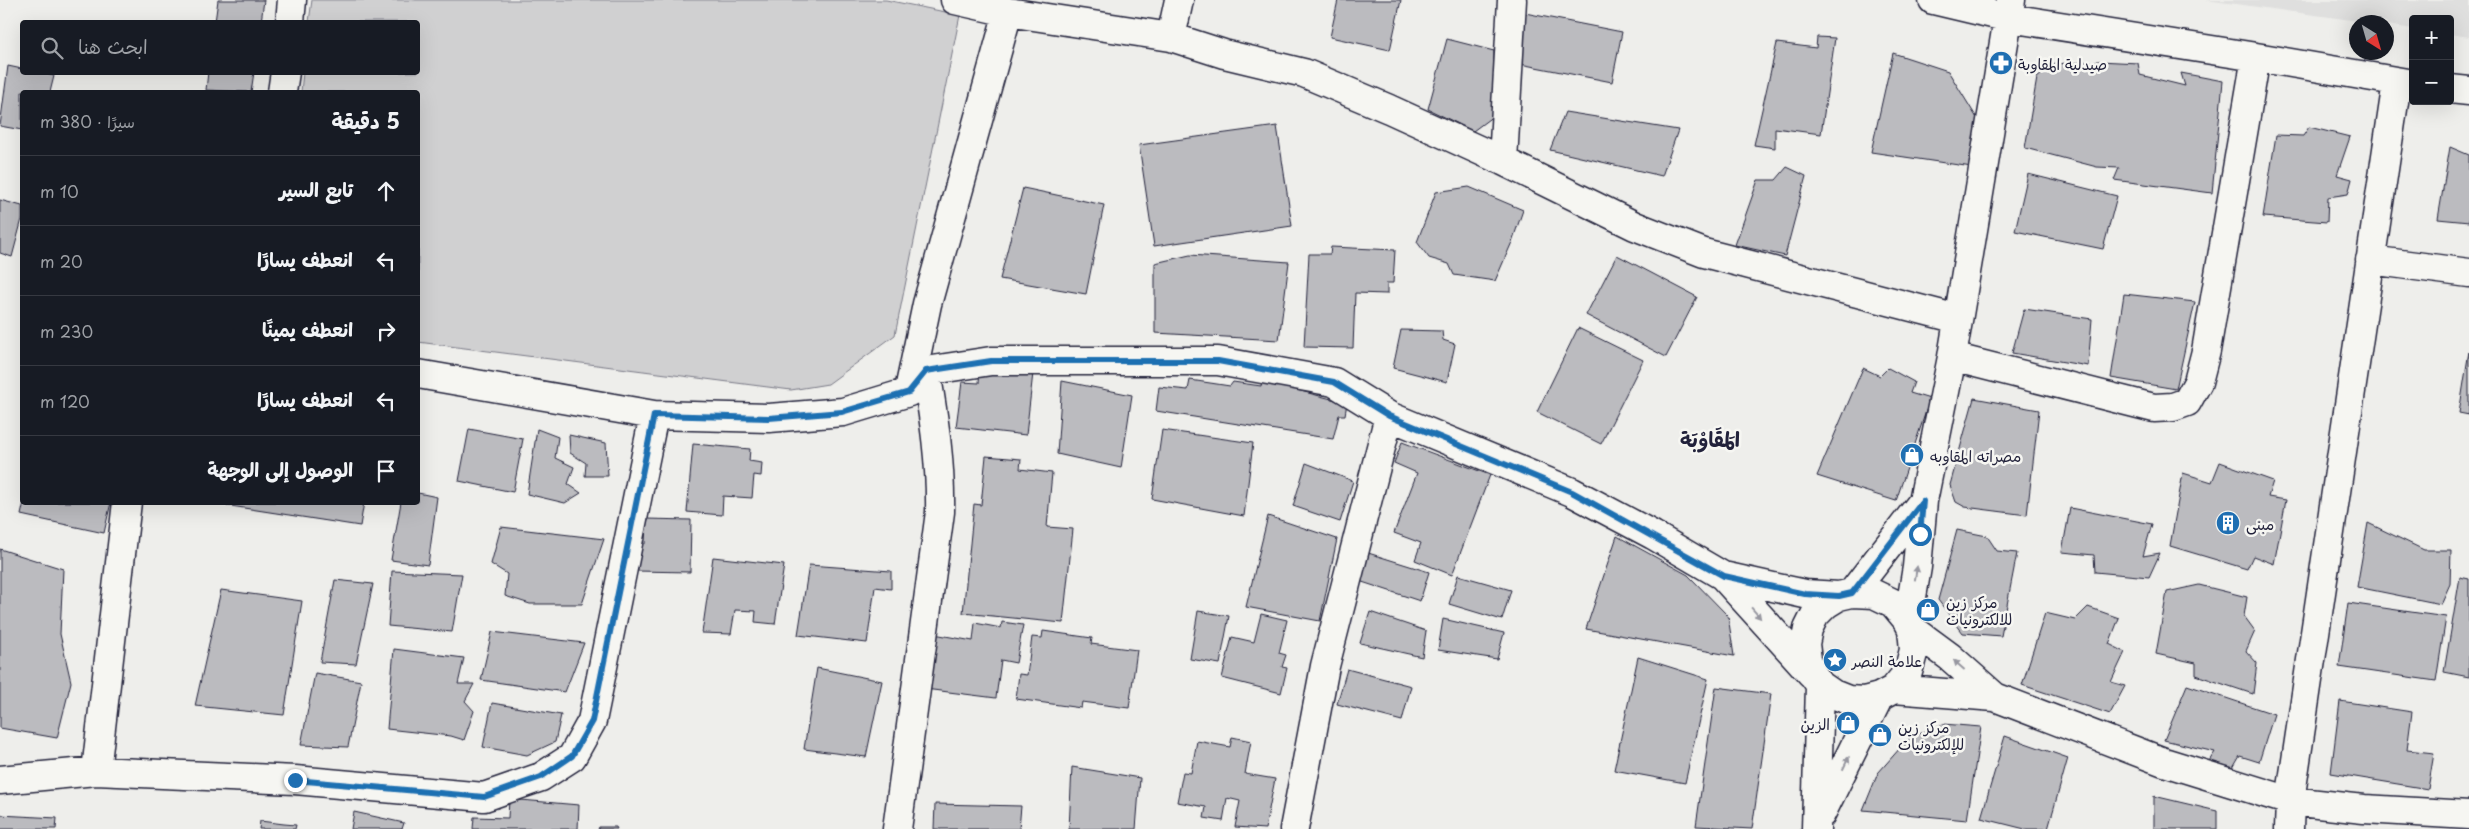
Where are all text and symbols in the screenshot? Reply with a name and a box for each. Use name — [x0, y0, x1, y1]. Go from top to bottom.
north arrow — [2349, 15, 2394, 60]
map controls — [2409, 15, 2454, 105]
button: + — [2409, 15, 2454, 60]
search box — [20, 20, 420, 75]
text: ابحث هنا — [78, 32, 148, 60]
icon: search — [38, 34, 66, 62]
pharmacy icon: صيدلية المقاوبة — [1988, 50, 2014, 76]
place label: صيدلية المقاوبة — [2018, 52, 2107, 75]
button: − — [2409, 60, 2454, 105]
text: 5 دقيقة — [331, 104, 400, 136]
text: سيرًا · 380 m — [40, 109, 135, 133]
text: تابع السير — [279, 175, 353, 203]
icon: ahead — [372, 177, 400, 205]
text: 10 m — [40, 179, 79, 203]
text: انعطف يسارًا — [257, 245, 353, 273]
icon: left — [372, 247, 400, 275]
text: 20 m — [40, 249, 83, 273]
text: انعطف يمينًا — [262, 315, 353, 343]
icon: right — [372, 317, 400, 345]
text: 230 m — [40, 319, 93, 343]
text: انعطف يسارًا — [257, 385, 353, 413]
icon: left — [372, 387, 400, 415]
text: 120 m — [40, 389, 90, 413]
district label: المَقَاوْبَة — [1680, 424, 1740, 454]
shop icon: مصراته المقاوبه — [1899, 442, 1925, 468]
place label: مصراته المقاوبه — [1930, 444, 2021, 467]
text: الوصول إلى الوجهة — [207, 455, 353, 483]
icon: arrive — [372, 457, 400, 485]
building icon: مبنى — [2215, 510, 2241, 536]
place label: مبنى — [2246, 512, 2274, 535]
route start — [1909, 523, 1932, 546]
one-way arrow — [1912, 564, 1920, 580]
place label: مركز زين للالكترونيات — [1946, 590, 2012, 630]
shop icon: مركز زين للالكترونيات — [1915, 597, 1941, 623]
one-way arrow — [1750, 606, 1761, 619]
place icon: علامة النصر — [1822, 647, 1848, 673]
place label: علامة النصر — [1850, 649, 1922, 672]
one-way arrow — [1953, 659, 1965, 671]
shop icon: الزين — [1835, 710, 1861, 736]
place label: الزين — [1801, 712, 1830, 735]
place label: مركز زين للإلكترونيات — [1898, 715, 1964, 755]
shop icon: مركز زين للإلكترونيات — [1867, 722, 1893, 748]
one-way arrow — [1842, 756, 1850, 770]
route end — [284, 769, 307, 792]

